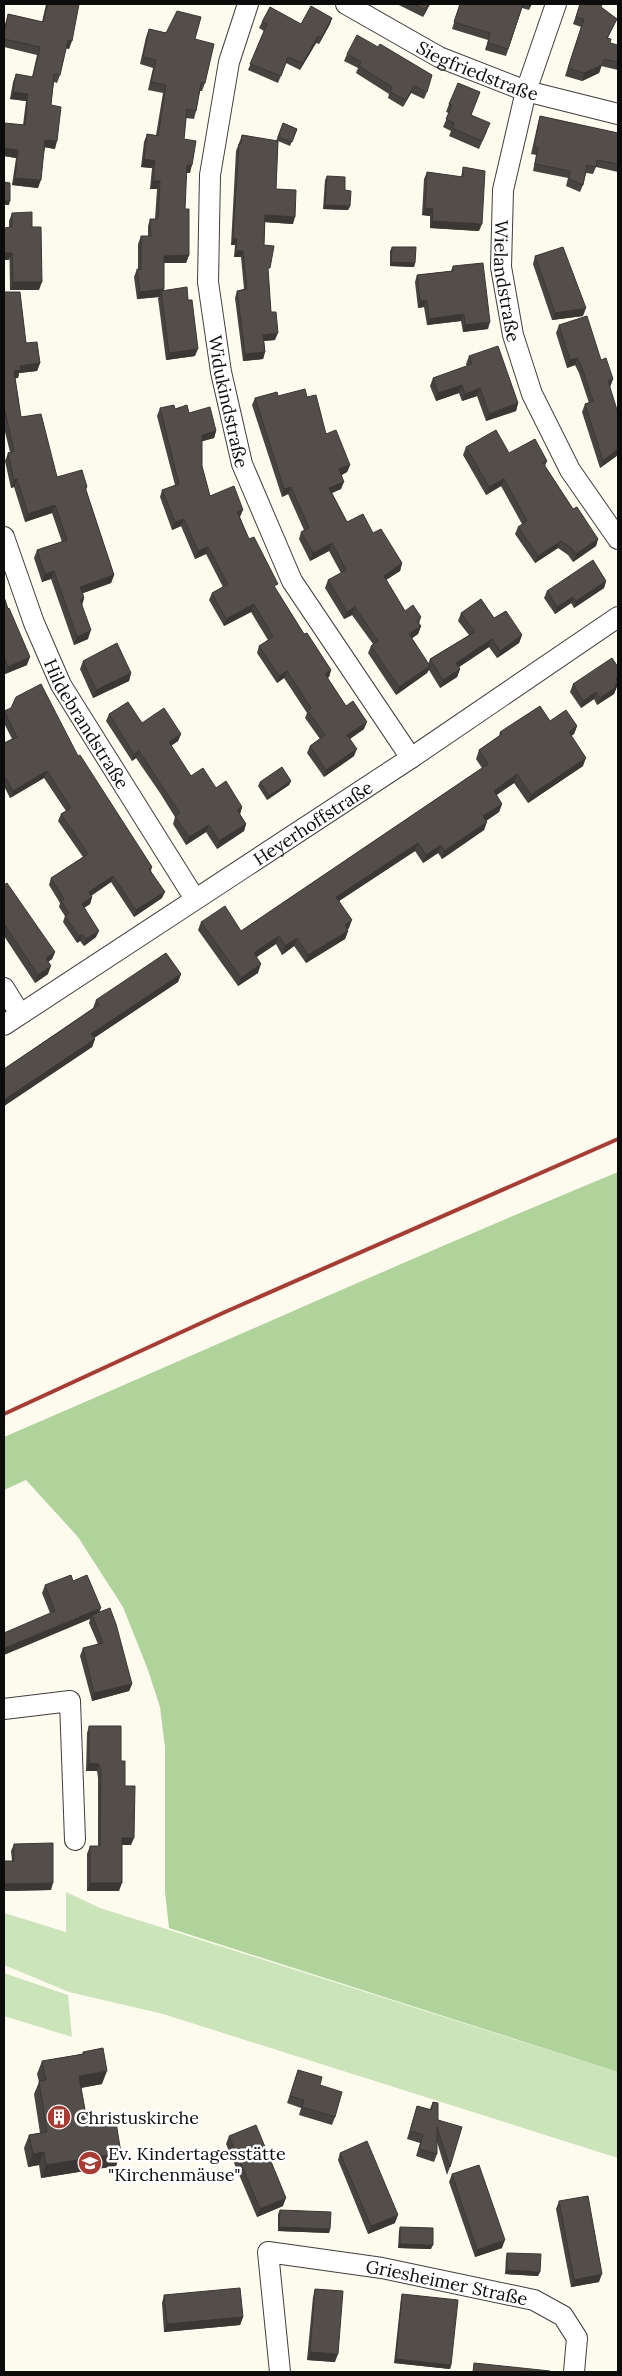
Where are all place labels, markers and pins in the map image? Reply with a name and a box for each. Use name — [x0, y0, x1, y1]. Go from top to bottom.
building icon: Christuskirche — [46, 2104, 72, 2130]
place label: Christuskirche — [76, 2106, 199, 2129]
place label: Ev. Kindertagesstätte "Kirchenmäuse" — [108, 2142, 286, 2186]
school or university icon: Ev. Kindertagesstätte "Kirchenmäuse" — [77, 2150, 103, 2176]

